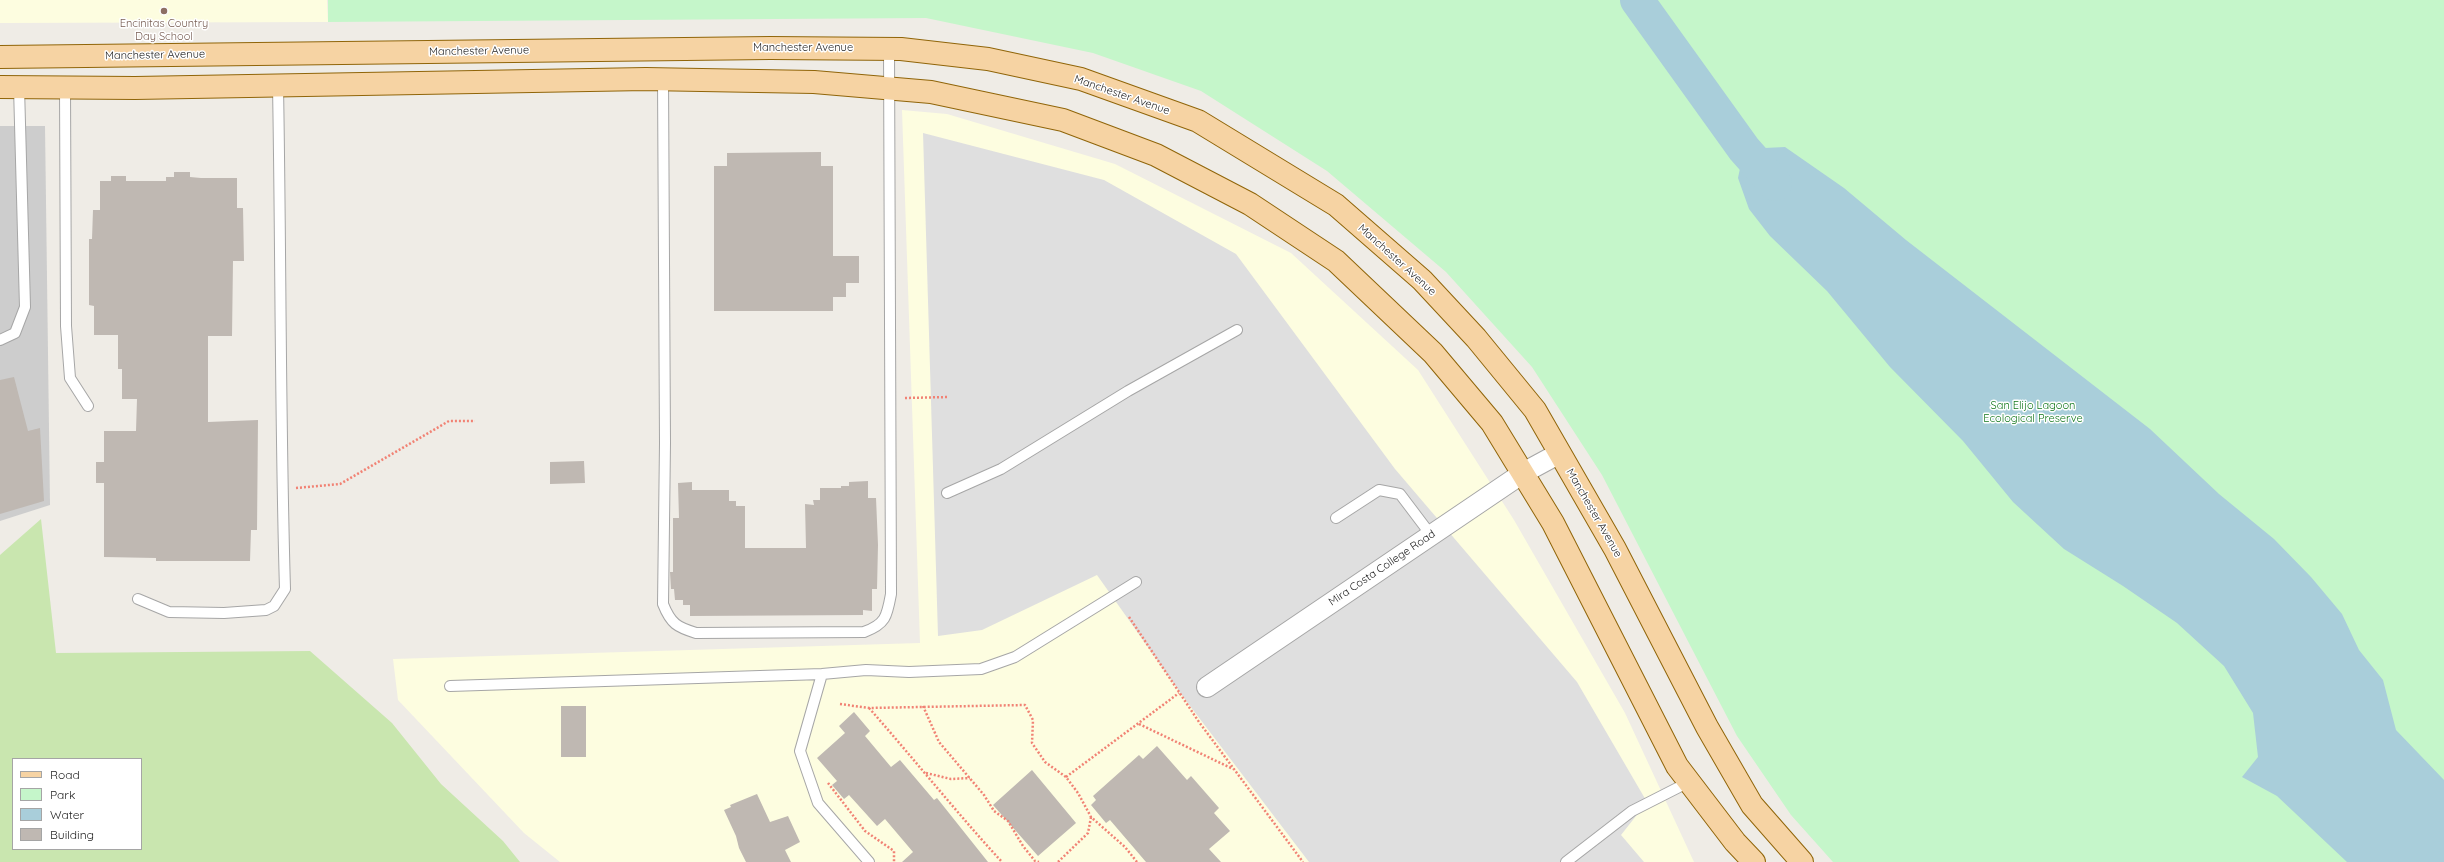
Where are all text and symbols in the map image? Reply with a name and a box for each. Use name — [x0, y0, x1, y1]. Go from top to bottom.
marker: Encinitas Country Day School — [159, 6, 169, 16]
place label: Encinitas Country Day School — [120, 17, 208, 43]
street label: Manchester Avenue — [753, 41, 853, 55]
street label: Manchester Avenue — [429, 44, 529, 58]
street label: Manchester Avenue — [105, 48, 205, 62]
street label: Manchester Avenue — [1072, 72, 1172, 118]
street label: Manchester Avenue — [1355, 222, 1439, 298]
park label: San Elijo Lagoon Ecological Preserve — [1983, 399, 2083, 425]
street label: Manchester Avenue — [1563, 466, 1625, 560]
street label: Mira Costa College Road — [1326, 527, 1438, 609]
legend — [12, 758, 142, 850]
text: Road — [50, 767, 80, 782]
text: Park — [50, 787, 75, 802]
text: Water — [50, 807, 84, 822]
text: Building — [50, 827, 94, 842]

